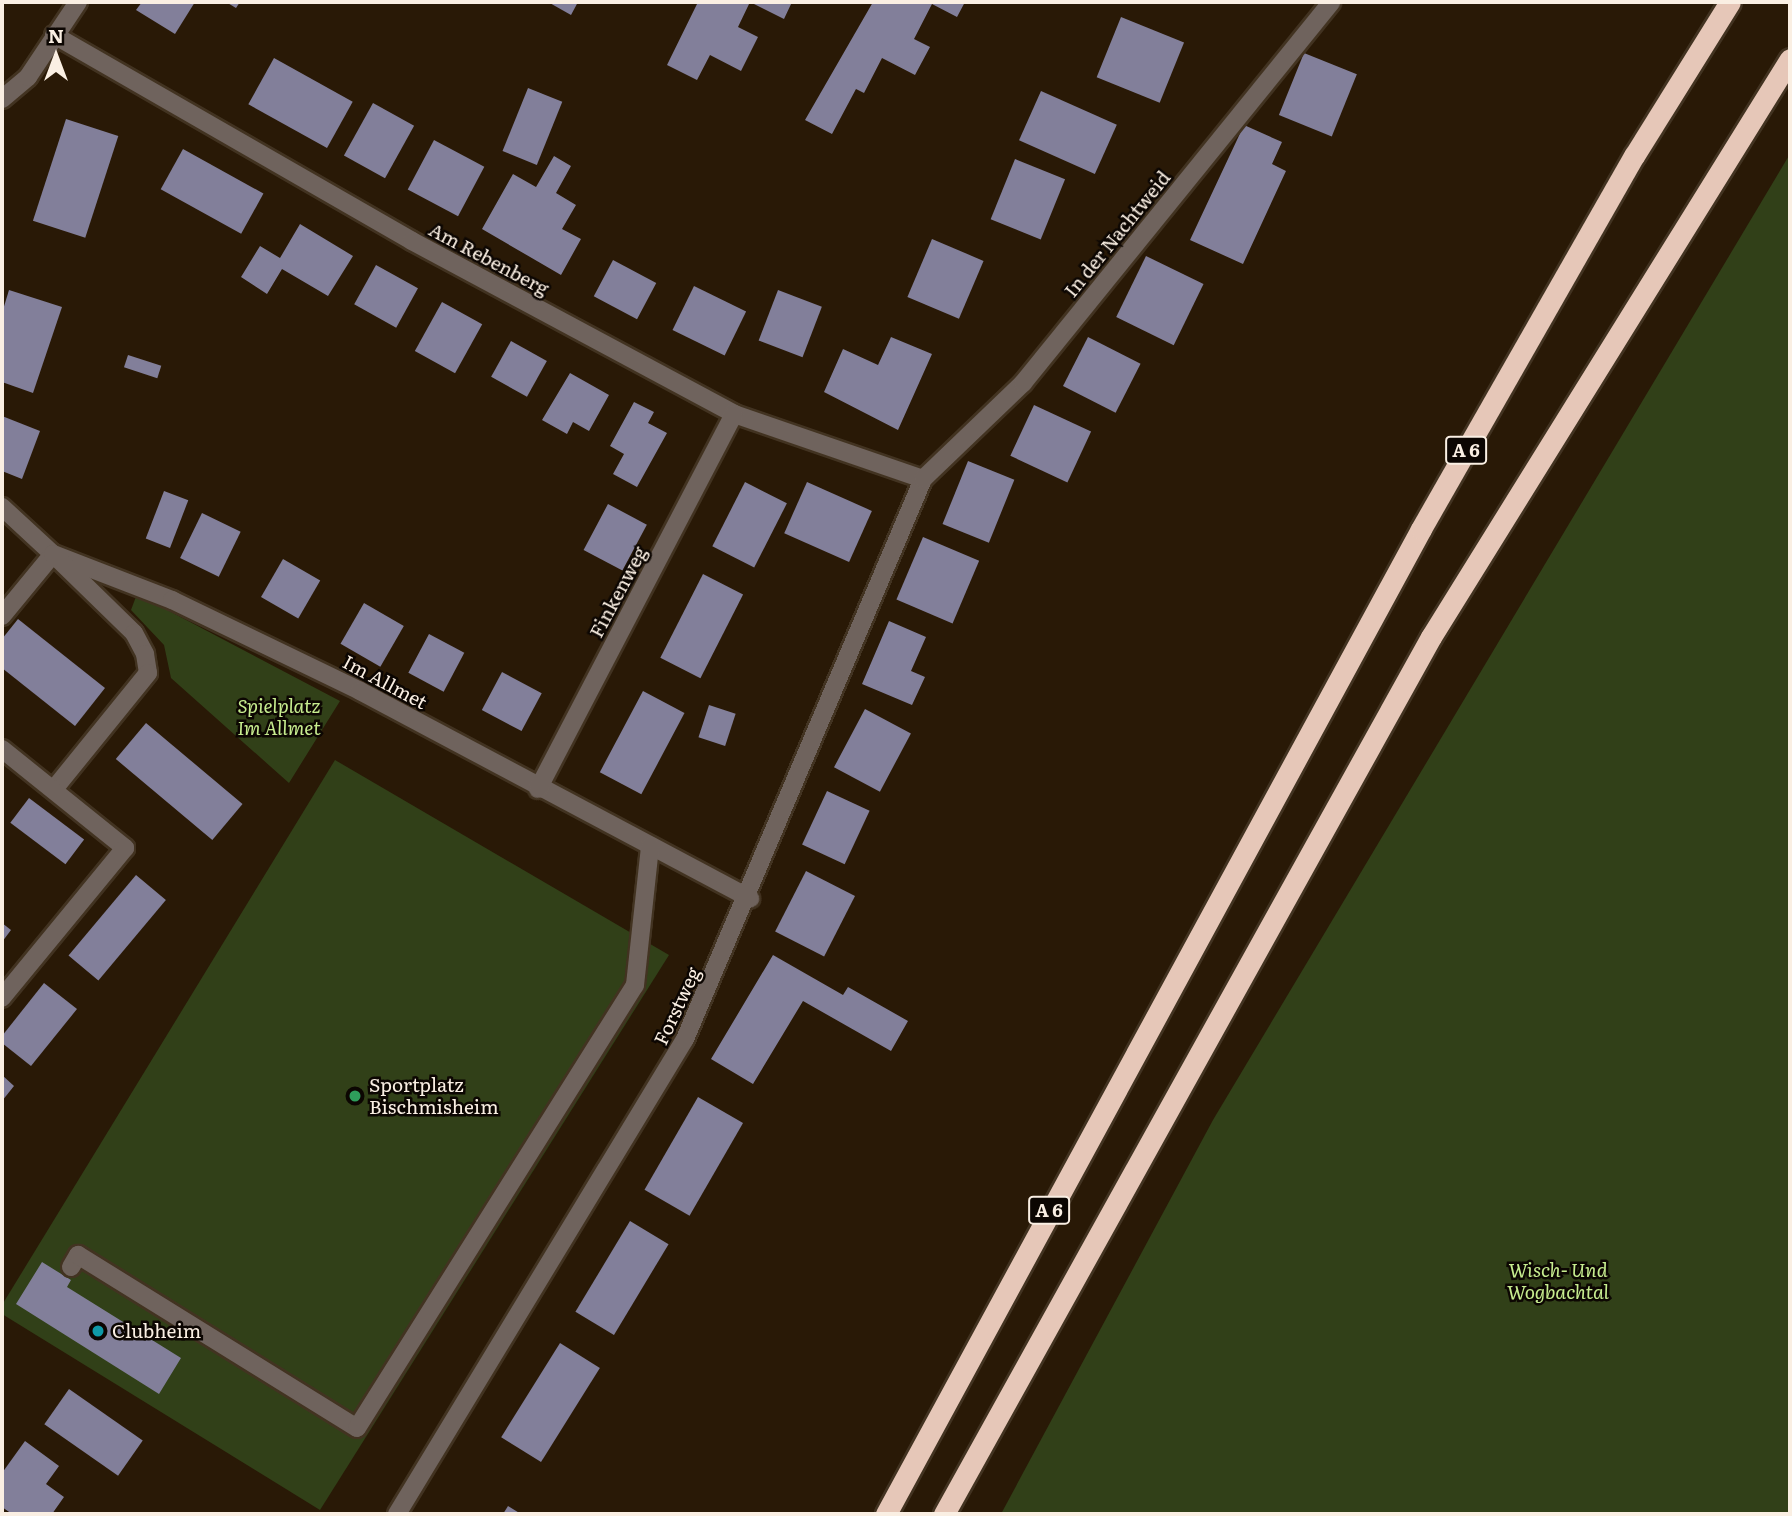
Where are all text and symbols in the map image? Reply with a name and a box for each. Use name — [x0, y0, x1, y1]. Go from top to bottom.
north arrow — [21, 21, 91, 91]
text: N — [48, 21, 64, 49]
street label: In der Nachtweid — [1059, 166, 1175, 302]
street label: Am Rebenberg — [425, 218, 553, 300]
road number: A 6 — [1445, 436, 1487, 464]
street label: Finkenweg — [584, 543, 652, 641]
street label: Im Allmet — [339, 650, 431, 714]
park label: Spielplatz Im Allmet — [237, 695, 321, 739]
street label: Forstweg — [649, 964, 705, 1048]
place label: Sportplatz Bischmisheim — [369, 1074, 499, 1118]
marker: Sportplatz Bischmisheim — [347, 1088, 363, 1104]
road number: A 6 — [1028, 1196, 1070, 1224]
park label: Wisch- Und Wogbachtal — [1507, 1259, 1609, 1303]
place label: Clubheim — [112, 1320, 201, 1342]
marker: Clubheim — [90, 1323, 106, 1339]

